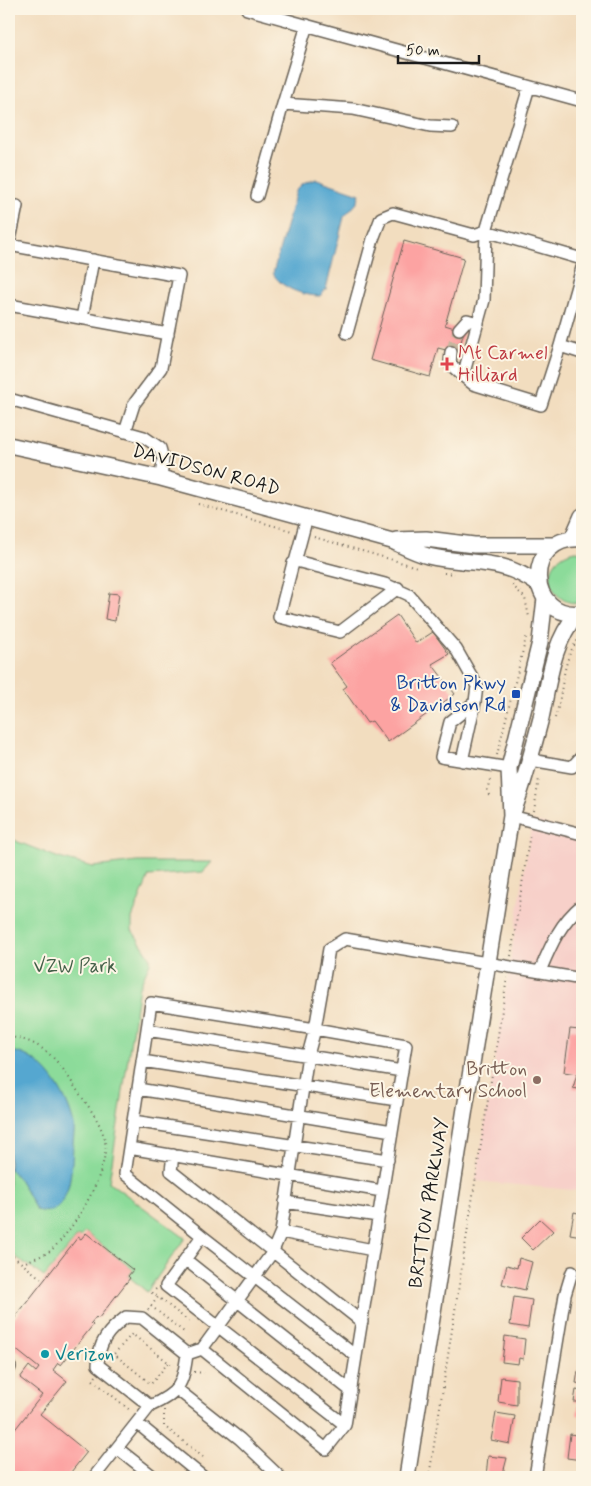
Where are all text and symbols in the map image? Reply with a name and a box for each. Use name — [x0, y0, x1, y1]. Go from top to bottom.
scale bar — [398, 32, 480, 64]
text: 50 m — [406, 41, 440, 61]
place label: Mt Carmel Hilliard — [458, 341, 548, 388]
marker: Mt Carmel Hilliard — [440, 357, 454, 371]
street label: DAVIDSON ROAD — [129, 438, 283, 502]
place label: Britton Pkwy & Davidson Rd — [390, 671, 506, 718]
marker: Britton Pkwy & Davidson Rd — [510, 688, 522, 700]
park label: VZW Park — [34, 954, 116, 979]
place label: Britton Elementary School — [369, 1057, 527, 1104]
marker: Britton Elementary School — [531, 1074, 543, 1086]
street label: BRITTON PARKWAY — [403, 1116, 455, 1290]
place label: Verizon — [55, 1342, 114, 1367]
marker: Verizon — [39, 1348, 51, 1360]

